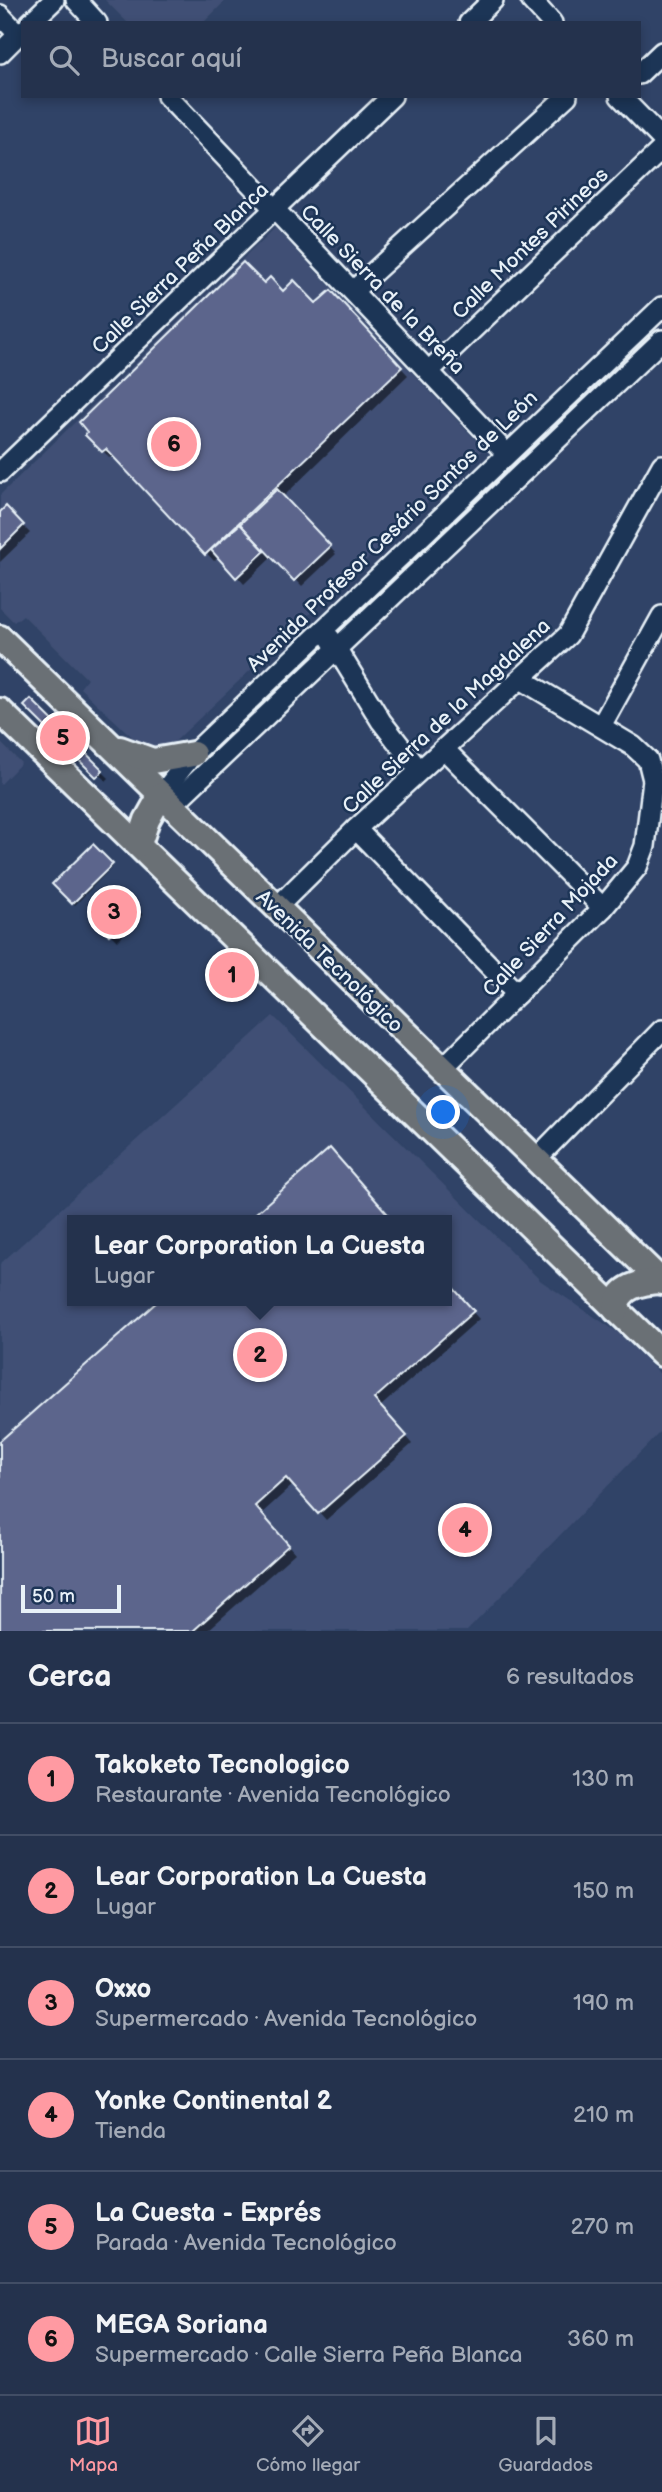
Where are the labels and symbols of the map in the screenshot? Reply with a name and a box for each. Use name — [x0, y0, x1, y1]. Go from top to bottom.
street label: Calle Montes Pirineos — [447, 162, 614, 324]
street label: Calle Sierra Peña Blanca — [87, 177, 274, 359]
street label: Calle Sierra de la Breña — [295, 199, 470, 379]
street label: Avenida Profesor Cesário Santos de León — [242, 385, 543, 677]
pin: 6 — [151, 418, 197, 470]
street label: Calle Sierra de la Magdalena — [337, 613, 555, 819]
pin: 5 — [40, 712, 86, 764]
street label: Calle Sierra Mojada — [478, 849, 623, 1002]
street label: Avenida Tecnológico — [251, 885, 408, 1038]
pin: 3 — [91, 886, 137, 938]
pin: 1 — [209, 949, 255, 1001]
your location — [426, 1095, 460, 1129]
pin: 2 — [237, 1329, 283, 1381]
pin: 4 — [442, 1504, 488, 1556]
scale bar — [21, 1582, 121, 1614]

